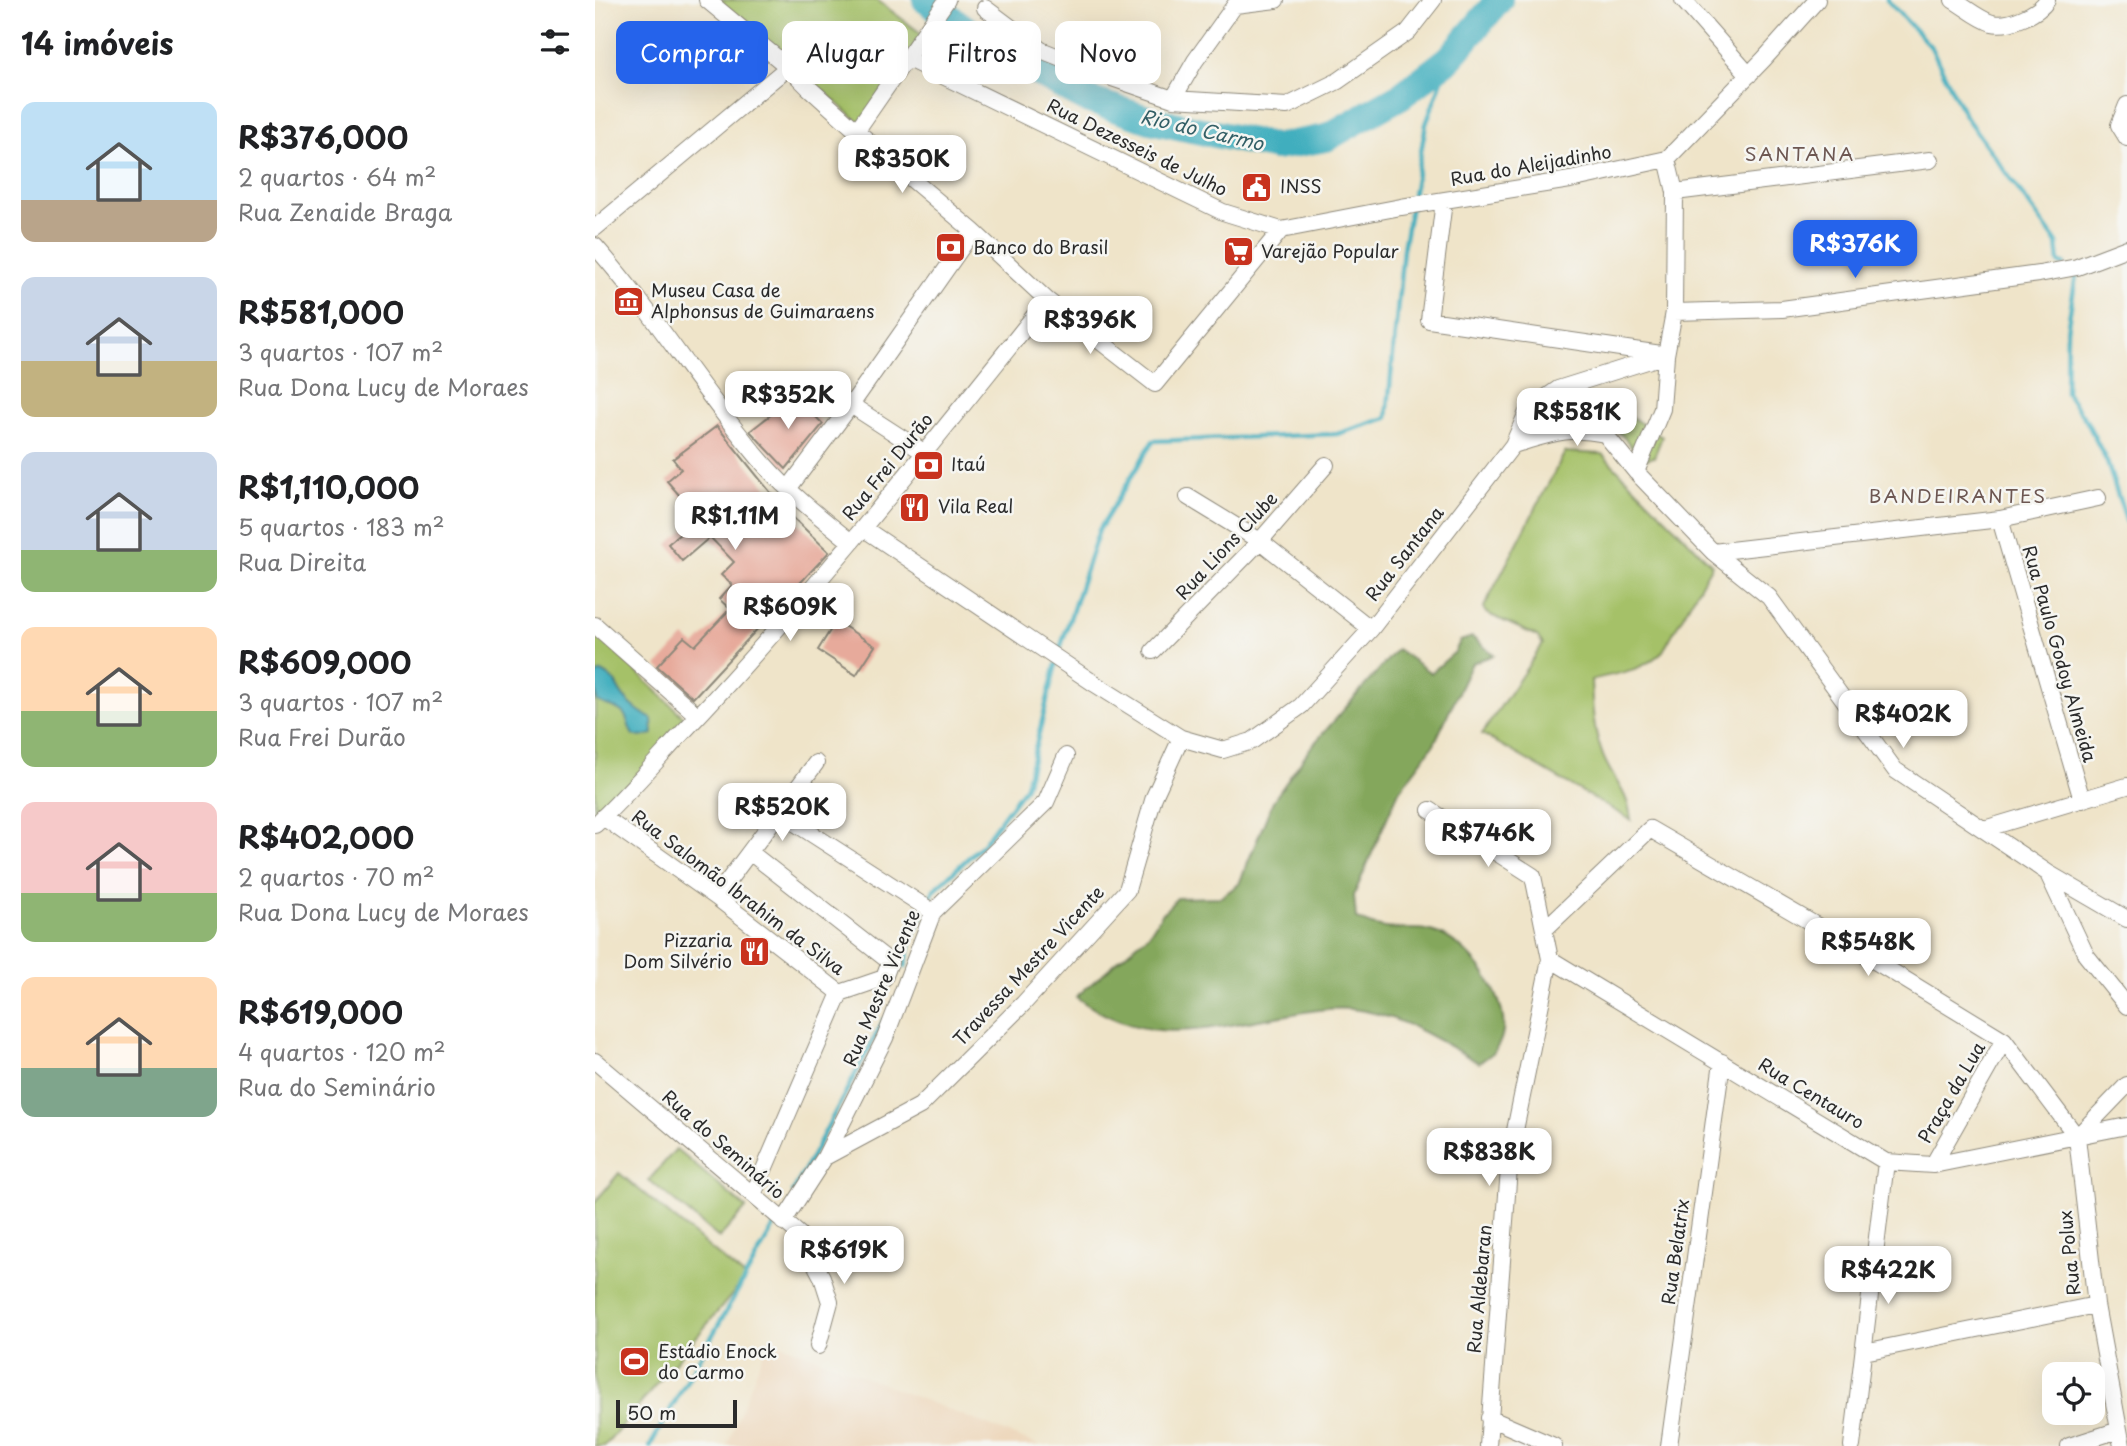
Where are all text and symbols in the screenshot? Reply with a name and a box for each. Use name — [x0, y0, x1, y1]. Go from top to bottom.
text: 14 imóveis — [21, 20, 174, 65]
chip: Comprar — [616, 21, 768, 84]
chip: Alugar — [782, 21, 908, 84]
chip: Filtros — [922, 21, 1041, 84]
chip: Novo — [1055, 21, 1161, 84]
icon: filters — [536, 23, 574, 61]
street label: Rua Dezesseis de Julho — [1043, 91, 1232, 202]
water label: Rio do Carmo — [1138, 101, 1268, 157]
text: R$376,000 — [238, 114, 408, 159]
icon: home — [77, 130, 161, 214]
pin: R$350K — [845, 136, 959, 195]
street label: Rua do Aleijadinho — [1448, 137, 1613, 192]
district label: SANTANA — [1745, 139, 1855, 167]
text: R$350K — [854, 140, 950, 175]
text: 2 quartos · 64 m² — [238, 159, 436, 194]
public building icon: INSS — [1240, 170, 1274, 204]
place label: INSS — [1280, 172, 1322, 199]
text: Rua Zenaide Braga — [238, 194, 452, 229]
pin: R$376K — [1798, 220, 1912, 280]
text: R$376K — [1809, 225, 1901, 260]
bank icon: Banco do Brasil — [933, 231, 967, 265]
place label: Banco do Brasil — [973, 233, 1108, 260]
supermarket icon: Varejão Popular — [1221, 235, 1255, 269]
place label: Varejão Popular — [1261, 237, 1400, 264]
place label: Museu Casa de Alphonsus de Guimaraens — [651, 276, 874, 324]
museum icon: Museu Casa de Alphonsus de Guimaraens — [611, 284, 645, 318]
text: R$581,000 — [238, 289, 404, 334]
pin: R$396K — [1033, 296, 1147, 356]
text: R$396K — [1043, 301, 1137, 336]
icon: home — [77, 305, 161, 389]
text: 3 quartos · 107 m² — [238, 334, 443, 369]
text: Rua Dona Lucy de Moraes — [238, 369, 529, 404]
pin: R$352K — [731, 372, 845, 431]
text: R$352K — [741, 376, 835, 411]
pin: R$581K — [1520, 388, 1634, 448]
text: R$581K — [1533, 393, 1621, 428]
street label: Rua Frei Durão — [835, 407, 939, 526]
bank icon: Itaú — [911, 448, 945, 482]
place label: Itaú — [951, 450, 986, 477]
text: R$1,110,000 — [238, 464, 419, 509]
icon: home — [77, 480, 161, 564]
district label: BANDEIRANTES — [1869, 481, 2047, 509]
street label: Rua Lions Clube — [1169, 485, 1283, 605]
restaurant icon: Vila Real — [898, 490, 932, 524]
pin: R$1.11M — [670, 492, 800, 552]
place label: Vila Real — [938, 492, 1013, 519]
text: R$1.11M — [691, 497, 779, 532]
street label: Rua Santana — [1358, 499, 1450, 606]
text: 5 quartos · 183 m² — [238, 509, 445, 544]
street label: Rua Paulo Godoy Almeida — [2017, 542, 2105, 766]
text: Rua Direita — [238, 544, 366, 579]
pin: R$609K — [733, 584, 847, 643]
text: R$609K — [743, 588, 837, 623]
text: R$609,000 — [238, 639, 411, 684]
icon: home — [77, 655, 161, 739]
text: 3 quartos · 107 m² — [238, 684, 443, 719]
pin: R$402K — [1846, 690, 1960, 750]
text: R$402K — [1855, 695, 1952, 730]
text: Rua Frei Durão — [238, 719, 406, 754]
pin: R$520K — [725, 784, 839, 843]
text: R$520K — [734, 788, 830, 823]
street label: Rua Salomão Ibrahim da Silva — [627, 803, 851, 981]
pin: R$746K — [1431, 810, 1545, 869]
text: R$402,000 — [238, 814, 414, 859]
text: R$746K — [1441, 814, 1535, 849]
icon: home — [77, 830, 161, 914]
text: 2 quartos · 70 m² — [238, 859, 435, 894]
street label: Travessa Mestre Vicente — [946, 879, 1110, 1051]
text: Rua Dona Lucy de Moraes — [238, 894, 529, 929]
street label: Rua Mestre Vicente — [835, 905, 926, 1070]
pin: R$548K — [1811, 918, 1925, 978]
text: R$548K — [1821, 923, 1915, 958]
place label: Pizzaria Dom Silvério — [623, 926, 733, 974]
restaurant icon: Pizzaria Dom Silvério — [738, 934, 772, 968]
text: R$619,000 — [238, 989, 403, 1034]
icon: home — [77, 1005, 161, 1089]
text: 4 quartos · 120 m² — [238, 1034, 446, 1069]
street label: Praça da Lua — [1911, 1036, 1991, 1148]
street label: Rua Centauro — [1754, 1050, 1870, 1135]
text: Rua do Seminário — [238, 1069, 436, 1104]
street label: Rua do Seminário — [657, 1083, 791, 1205]
pin: R$838K — [1432, 1128, 1546, 1188]
text: R$838K — [1443, 1133, 1535, 1168]
street label: Rua Belatrix — [1654, 1197, 1695, 1306]
street label: Rua Polux — [2051, 1209, 2086, 1297]
street label: Rua Aldebaran — [1459, 1223, 1498, 1354]
pin: R$619K — [787, 1226, 901, 1286]
text: R$619K — [800, 1231, 888, 1266]
pin: R$422K — [1831, 1246, 1945, 1306]
text: R$422K — [1840, 1251, 1936, 1286]
place label: Estádio Enock do Carmo — [658, 1337, 777, 1385]
sports icon: Estádio Enock do Carmo — [618, 1345, 652, 1379]
map controls — [2042, 1362, 2105, 1425]
button: locate — [2042, 1362, 2105, 1425]
scale bar — [616, 1397, 737, 1429]
text: 50 m — [627, 1398, 676, 1426]

